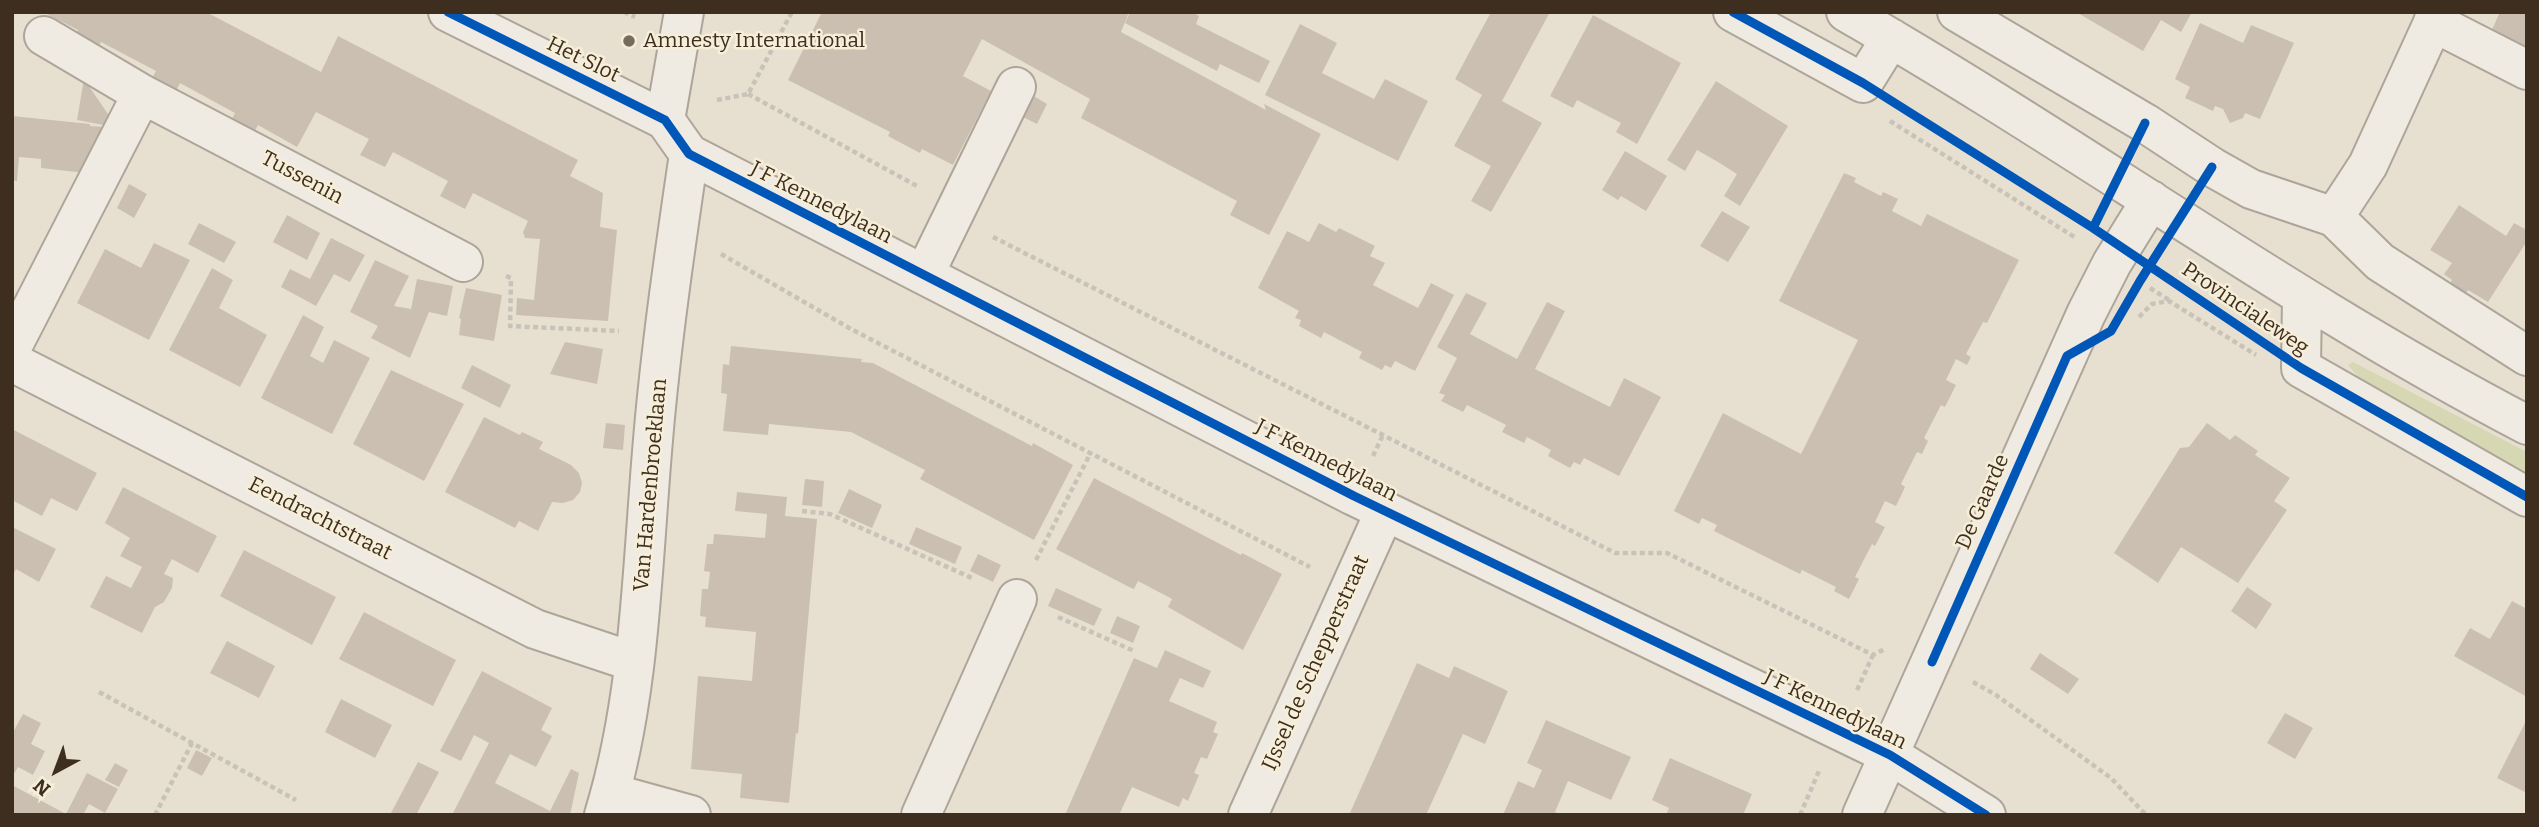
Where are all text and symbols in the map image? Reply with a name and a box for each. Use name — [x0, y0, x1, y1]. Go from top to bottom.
place label: Amnesty International — [643, 28, 865, 54]
street label: Het Slot — [542, 32, 624, 88]
marker: Amnesty International — [621, 33, 637, 49]
street label: Tussenin — [257, 146, 347, 210]
street label: J F Kennedylaan — [746, 156, 896, 250]
street label: Provincialeweg — [2177, 257, 2313, 361]
street label: Van Hardenbroeklaan — [629, 377, 673, 593]
street label: J F Kennedylaan — [1251, 414, 1401, 508]
street label: De Gaarde — [1951, 450, 2015, 554]
street label: Eendrachtstraat — [244, 472, 396, 566]
street label: IJssel de Schepperstraat — [1257, 551, 1375, 775]
street label: J F Kennedylaan — [1759, 665, 1911, 755]
north arrow — [21, 736, 91, 806]
text: N — [29, 774, 55, 801]

